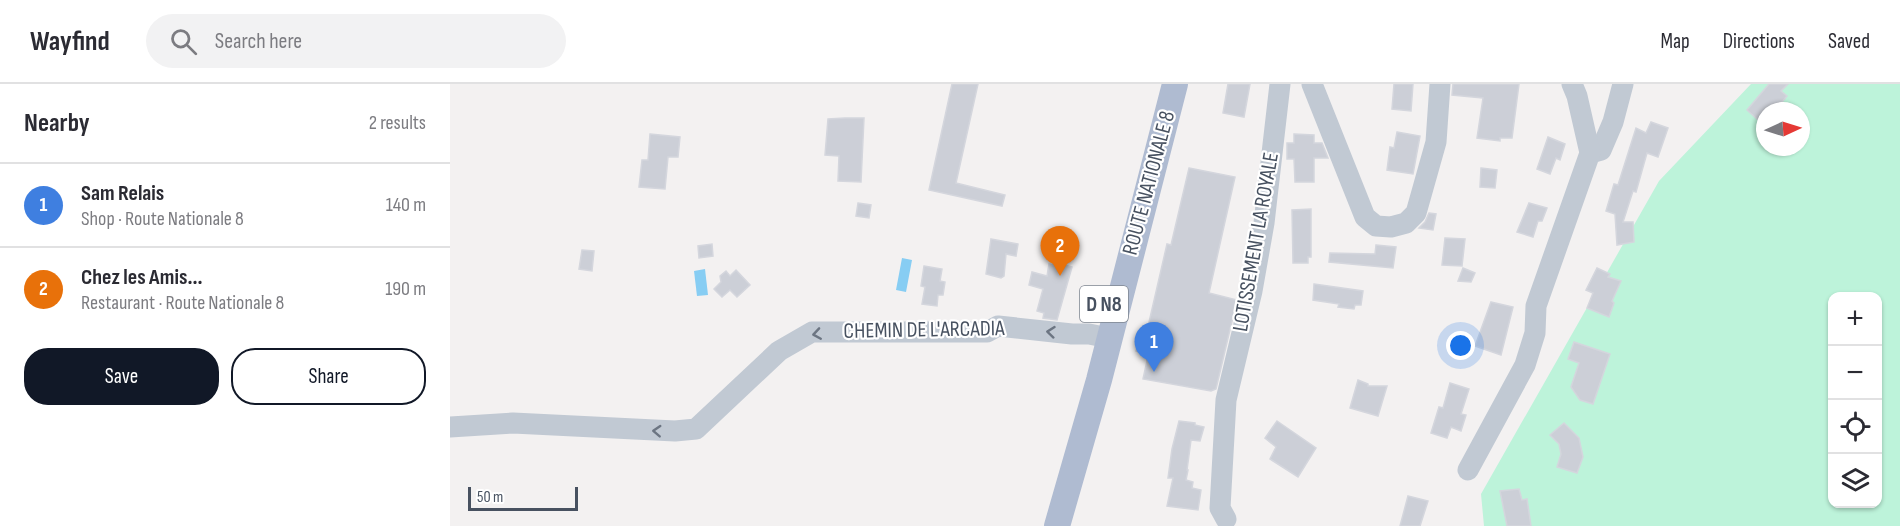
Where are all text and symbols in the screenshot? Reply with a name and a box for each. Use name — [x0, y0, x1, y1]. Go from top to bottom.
search box — [146, 14, 566, 68]
text: Wayfind — [30, 25, 110, 58]
icon: search — [167, 25, 200, 58]
text: Search here — [215, 28, 302, 55]
text: Map — [1660, 29, 1690, 54]
text: Directions — [1723, 29, 1795, 54]
text: Saved — [1828, 29, 1870, 54]
north arrow — [1756, 102, 1810, 156]
text: Nearby — [24, 108, 90, 139]
street label: ROUTE NATIONALE 8 — [1117, 108, 1181, 258]
text: 2 results — [369, 111, 426, 135]
street label: LOTISSEMENT LA ROYALE — [1227, 150, 1285, 334]
text: Sam Relais — [81, 180, 164, 207]
text: 1 — [40, 193, 47, 217]
text: 140 m — [386, 193, 426, 217]
text: Shop · Route Nationale 8 — [81, 207, 244, 231]
pin: 2 — [1040, 226, 1080, 276]
text: Chez les Amis... — [81, 264, 202, 291]
text: 2 — [39, 277, 48, 301]
text: 190 m — [385, 277, 426, 301]
road number: D N8 — [1080, 286, 1128, 322]
text: Restaurant · Route Nationale 8 — [81, 291, 284, 315]
map controls — [1828, 292, 1882, 508]
button: + — [1828, 292, 1882, 346]
street label: CHEMIN DE L'ARCADIA — [843, 315, 1005, 345]
pin: 1 — [1134, 322, 1174, 372]
one-way arrow — [1047, 326, 1056, 339]
one-way arrow — [812, 327, 822, 339]
your location — [1446, 331, 1475, 360]
button: − — [1828, 346, 1882, 400]
button: Save — [24, 348, 219, 405]
button: Share — [231, 348, 426, 405]
button: locate — [1828, 400, 1882, 454]
one-way arrow — [653, 424, 662, 437]
button: layers — [1828, 454, 1882, 508]
scale bar — [468, 484, 578, 512]
text: 50 m — [477, 488, 503, 507]

